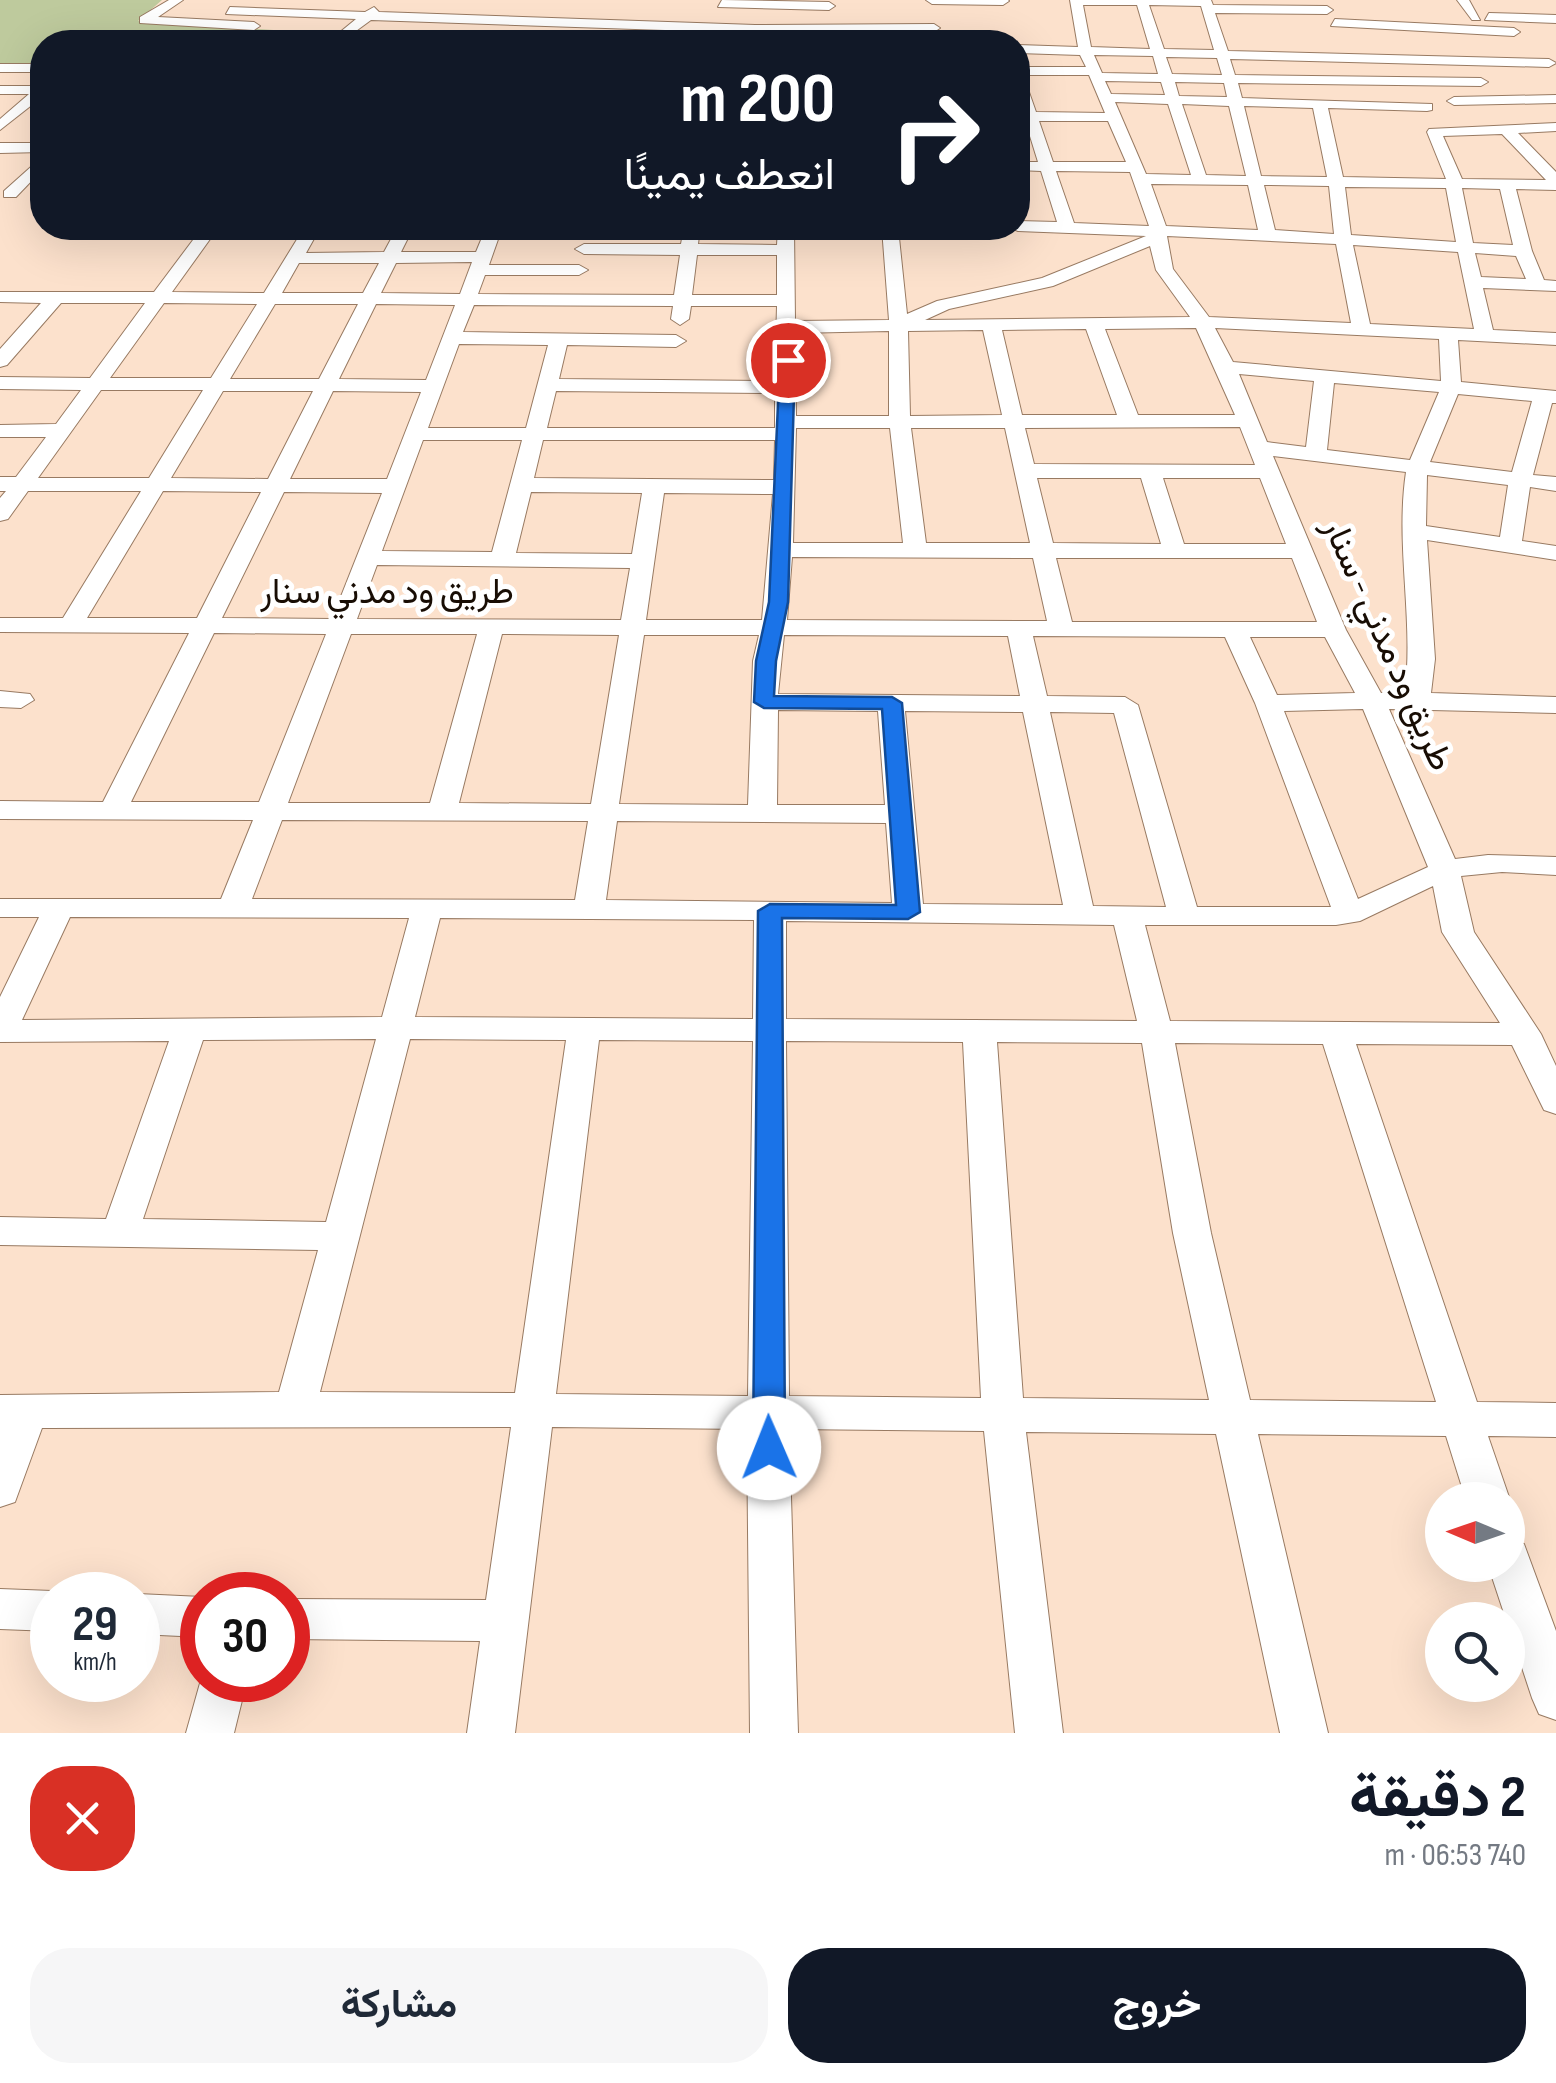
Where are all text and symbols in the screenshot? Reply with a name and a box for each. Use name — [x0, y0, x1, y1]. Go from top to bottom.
text: 200 m — [680, 58, 835, 142]
icon: right — [870, 70, 1000, 200]
text: انعطف يمينًا — [624, 148, 835, 203]
pin — [746, 318, 831, 403]
icon: arrive — [761, 333, 816, 388]
street label: طريق ود مدني - سنار — [1307, 511, 1463, 780]
street label: طريق ود مدني سنار — [259, 571, 514, 620]
position arrow — [717, 1396, 821, 1500]
north arrow — [1425, 1482, 1525, 1582]
map controls — [1425, 1482, 1525, 1702]
speed limit sign: 30 — [180, 1572, 310, 1702]
text: 29 — [72, 1595, 118, 1655]
button: search — [1425, 1602, 1525, 1702]
text: km/h — [73, 1647, 117, 1678]
text: 2 دقيقة — [1349, 1762, 1526, 1834]
button: close — [30, 1766, 135, 1871]
text: 740 m · 06:53 — [1384, 1836, 1526, 1875]
button: مشاركة — [30, 1948, 768, 2063]
button: خروج — [788, 1948, 1526, 2063]

